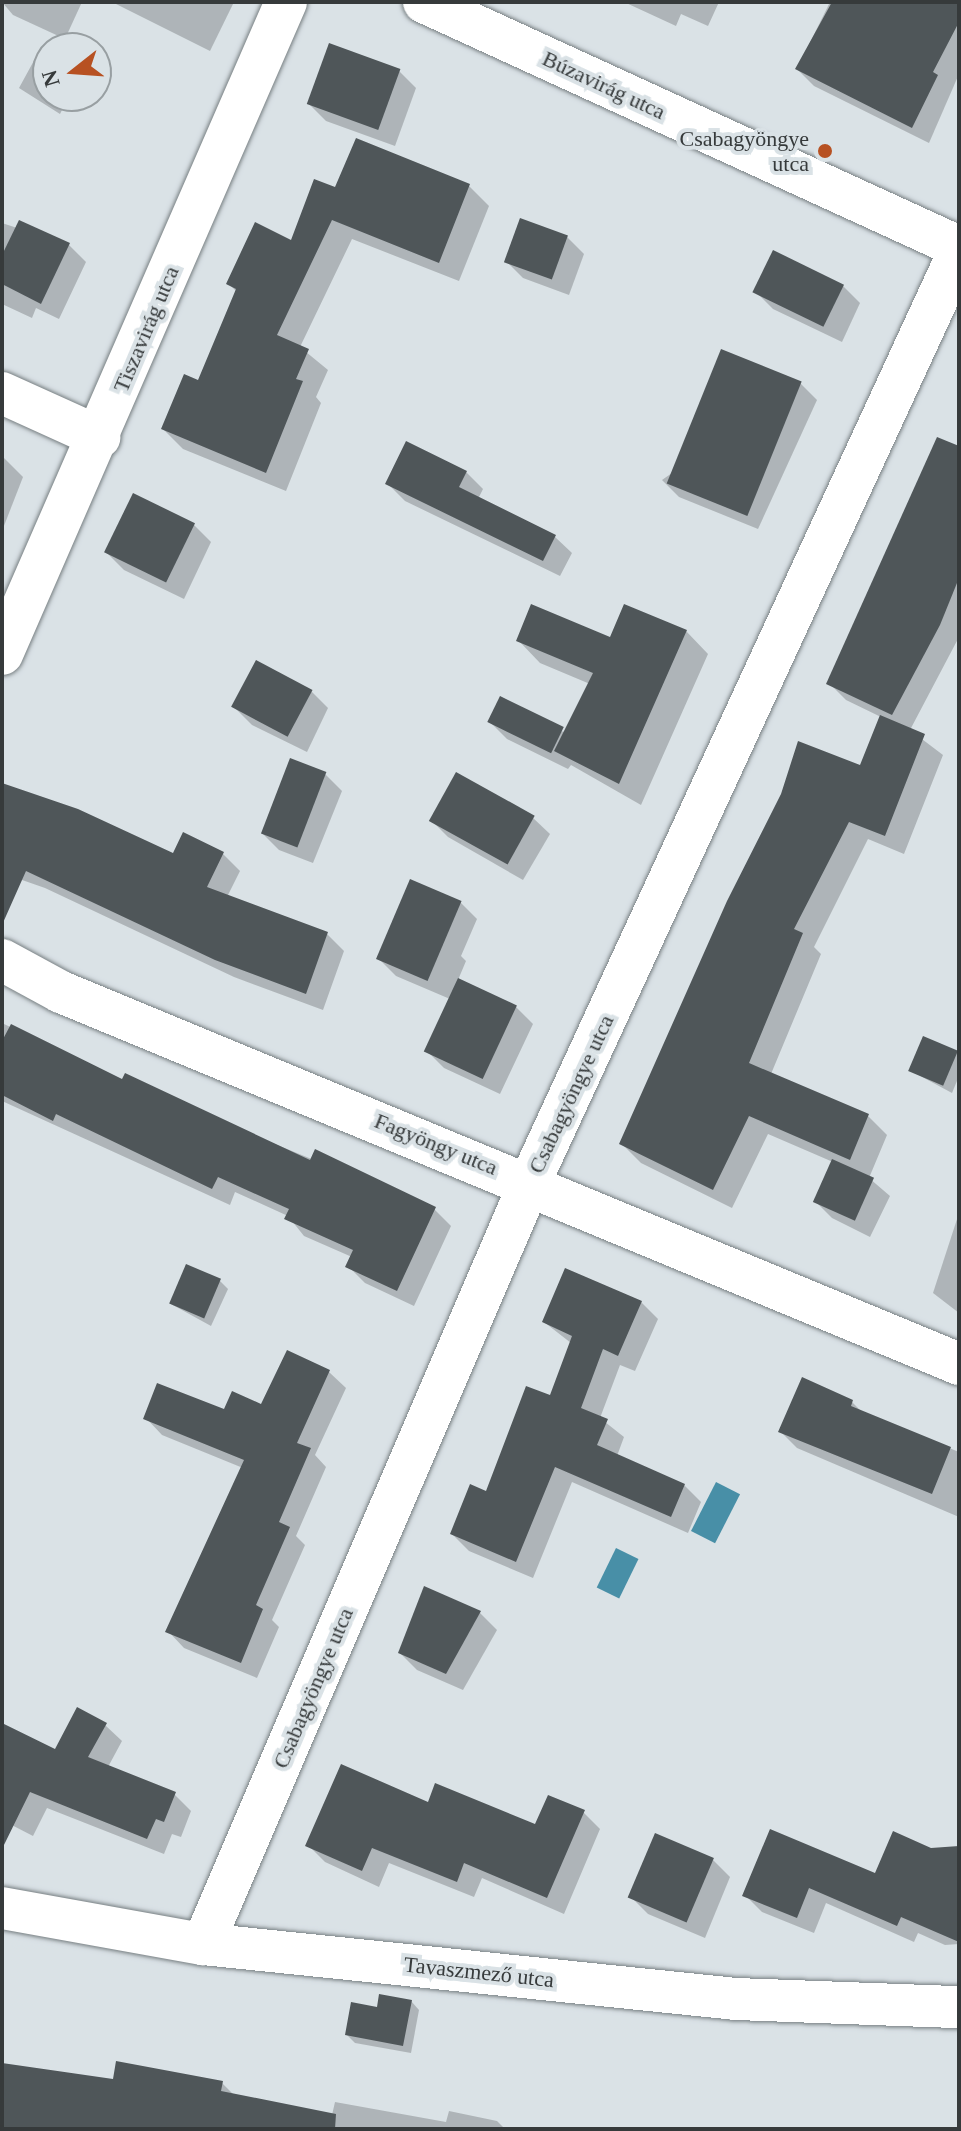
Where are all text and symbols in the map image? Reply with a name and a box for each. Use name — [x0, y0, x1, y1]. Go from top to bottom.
north arrow — [32, 32, 112, 112]
street label: Búzavirág utca — [538, 45, 670, 125]
text: N — [36, 67, 65, 90]
place label: Csabagyöngye utca — [679, 125, 809, 176]
marker: Csabagyöngye utca — [816, 142, 834, 160]
street label: Tiszavirág utca — [108, 262, 184, 396]
street label: Csabagyöngye utca — [523, 1011, 619, 1177]
street label: Fagyöngy utca — [371, 1107, 501, 1181]
street label: Csabagyöngye utca — [267, 1604, 359, 1772]
street label: Tavaszmező utca — [403, 1951, 555, 1993]

